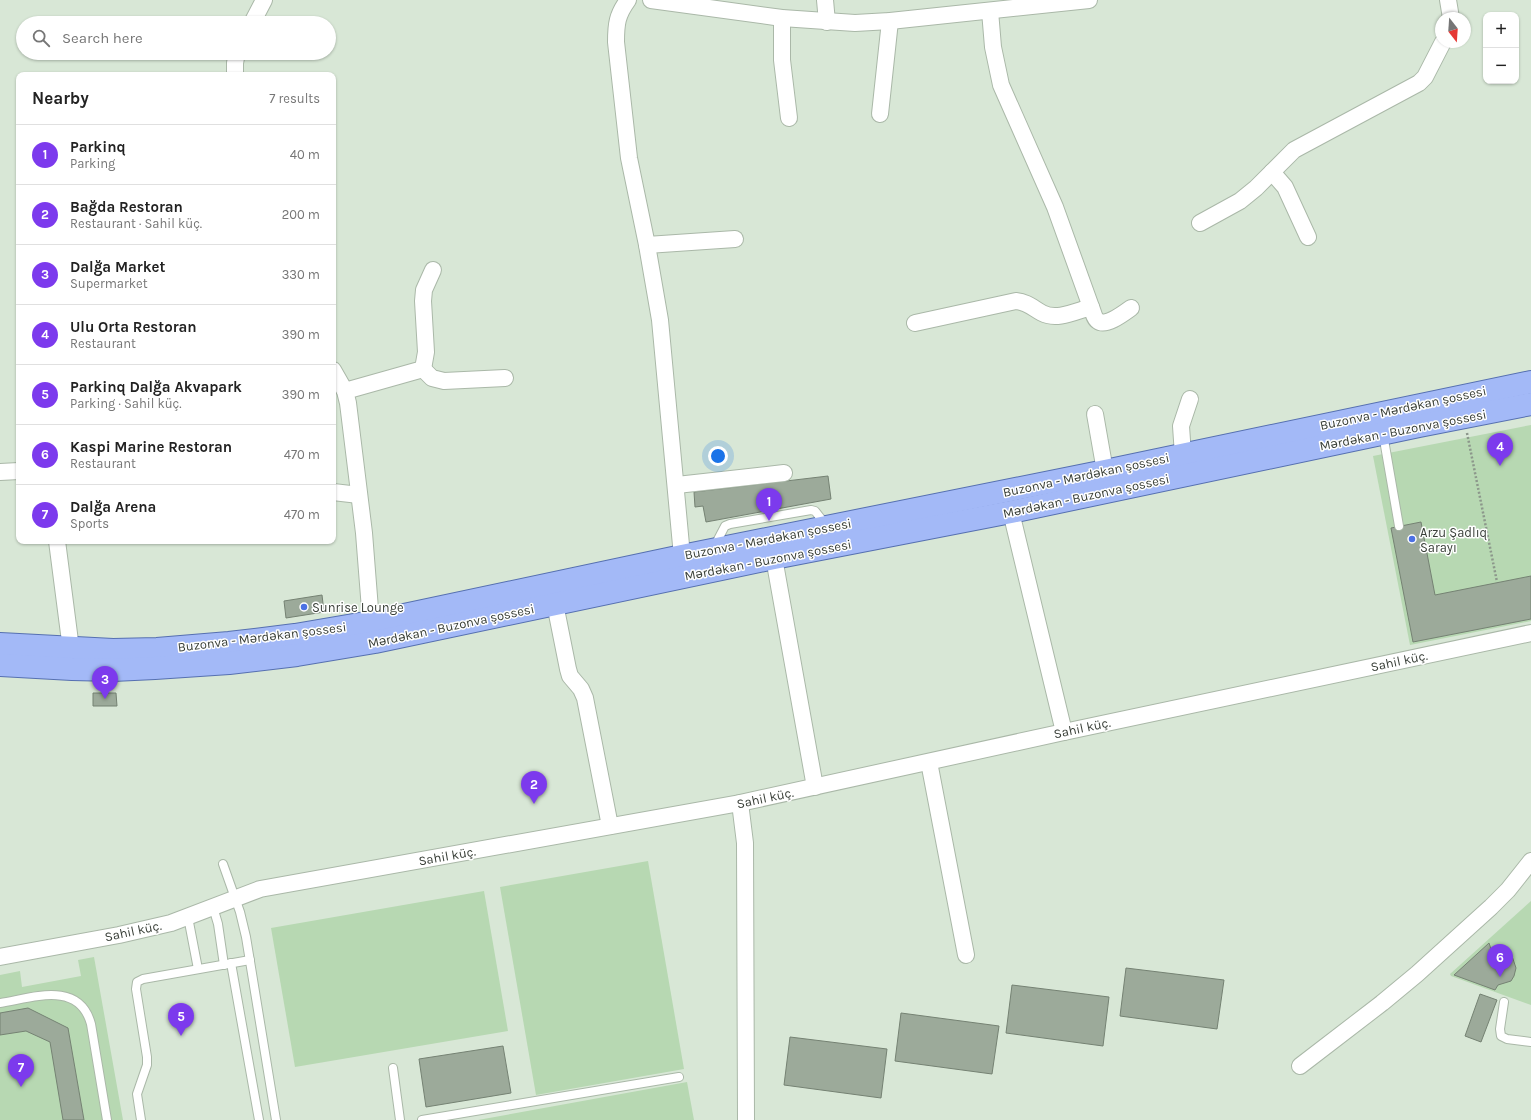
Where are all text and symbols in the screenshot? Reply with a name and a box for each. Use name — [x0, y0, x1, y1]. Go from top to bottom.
north arrow — [1435, 12, 1471, 48]
map controls — [1483, 12, 1519, 84]
button: + — [1483, 12, 1519, 48]
search box — [16, 16, 336, 60]
icon: search — [30, 27, 52, 49]
text: Search here — [62, 29, 143, 47]
button: − — [1483, 48, 1519, 84]
text: Nearby — [32, 88, 89, 108]
text: 7 results — [269, 91, 320, 106]
text: Parkinq — [70, 138, 126, 156]
text: 1 — [43, 147, 47, 162]
text: 40 m — [290, 147, 320, 162]
text: Parking — [70, 156, 115, 171]
text: Bağda Restoran — [70, 198, 183, 216]
text: 2 — [41, 207, 49, 222]
text: 200 m — [282, 207, 320, 222]
text: Restaurant · Sahil küç. — [70, 216, 202, 231]
text: Dalğa Market — [70, 258, 165, 276]
text: 3 — [41, 267, 49, 282]
text: 330 m — [282, 267, 320, 282]
text: Supermarket — [70, 276, 148, 291]
text: Ulu Orta Restoran — [70, 318, 197, 336]
text: 4 — [41, 327, 49, 342]
text: 390 m — [282, 327, 320, 342]
text: Restaurant — [70, 336, 136, 351]
text: Parkinq Dalğa Akvapark — [70, 378, 242, 396]
street label: Buzonva - Mərdəkan şossesi — [1318, 383, 1488, 433]
text: 5 — [41, 387, 49, 402]
text: 390 m — [282, 387, 320, 402]
text: Parking · Sahil küç. — [70, 396, 182, 411]
street label: Mərdəkan - Buzonva şossesi — [1318, 406, 1488, 454]
pin: 4 — [1487, 433, 1513, 466]
text: Kaspi Marine Restoran — [70, 438, 232, 456]
your location — [708, 446, 728, 466]
text: 6 — [41, 447, 49, 462]
text: 470 m — [284, 447, 320, 462]
street label: Buzonva - Mərdəkan şossesi — [1001, 450, 1171, 500]
text: Restaurant — [70, 456, 136, 471]
street label: Mərdəkan - Buzonva şossesi — [1001, 471, 1171, 521]
pin: 1 — [756, 488, 782, 521]
text: Dalğa Arena — [70, 498, 156, 516]
text: 7 — [42, 507, 48, 522]
text: 470 m — [284, 507, 320, 522]
street label: Buzonva - Mərdəkan şossesi — [683, 515, 853, 563]
text: Sports — [70, 516, 109, 531]
place label: Arzu Şadlıq Sarayı — [1420, 525, 1488, 555]
marker: Arzu Şadlıq Sarayı — [1407, 534, 1417, 544]
street label: Mərdəkan - Buzonva şossesi — [683, 536, 853, 584]
place label: Sunrise Lounge — [312, 600, 404, 615]
street label: Mərdəkan - Buzonva şossesi — [366, 601, 536, 651]
marker: Sunrise Lounge — [299, 602, 309, 612]
street label: Buzonva - Mərdəkan şossesi — [177, 619, 347, 655]
street label: Sahil küç. — [1369, 648, 1429, 674]
pin: 3 — [92, 666, 118, 699]
street label: Sahil küç. — [1052, 715, 1112, 741]
pin: 2 — [521, 771, 547, 804]
street label: Sahil küç. — [735, 785, 795, 811]
street label: Sahil küç. — [417, 844, 477, 868]
street label: Sahil küç. — [103, 918, 163, 944]
pin: 6 — [1487, 944, 1513, 977]
pin: 5 — [168, 1003, 194, 1036]
pin: 7 — [8, 1054, 34, 1087]

